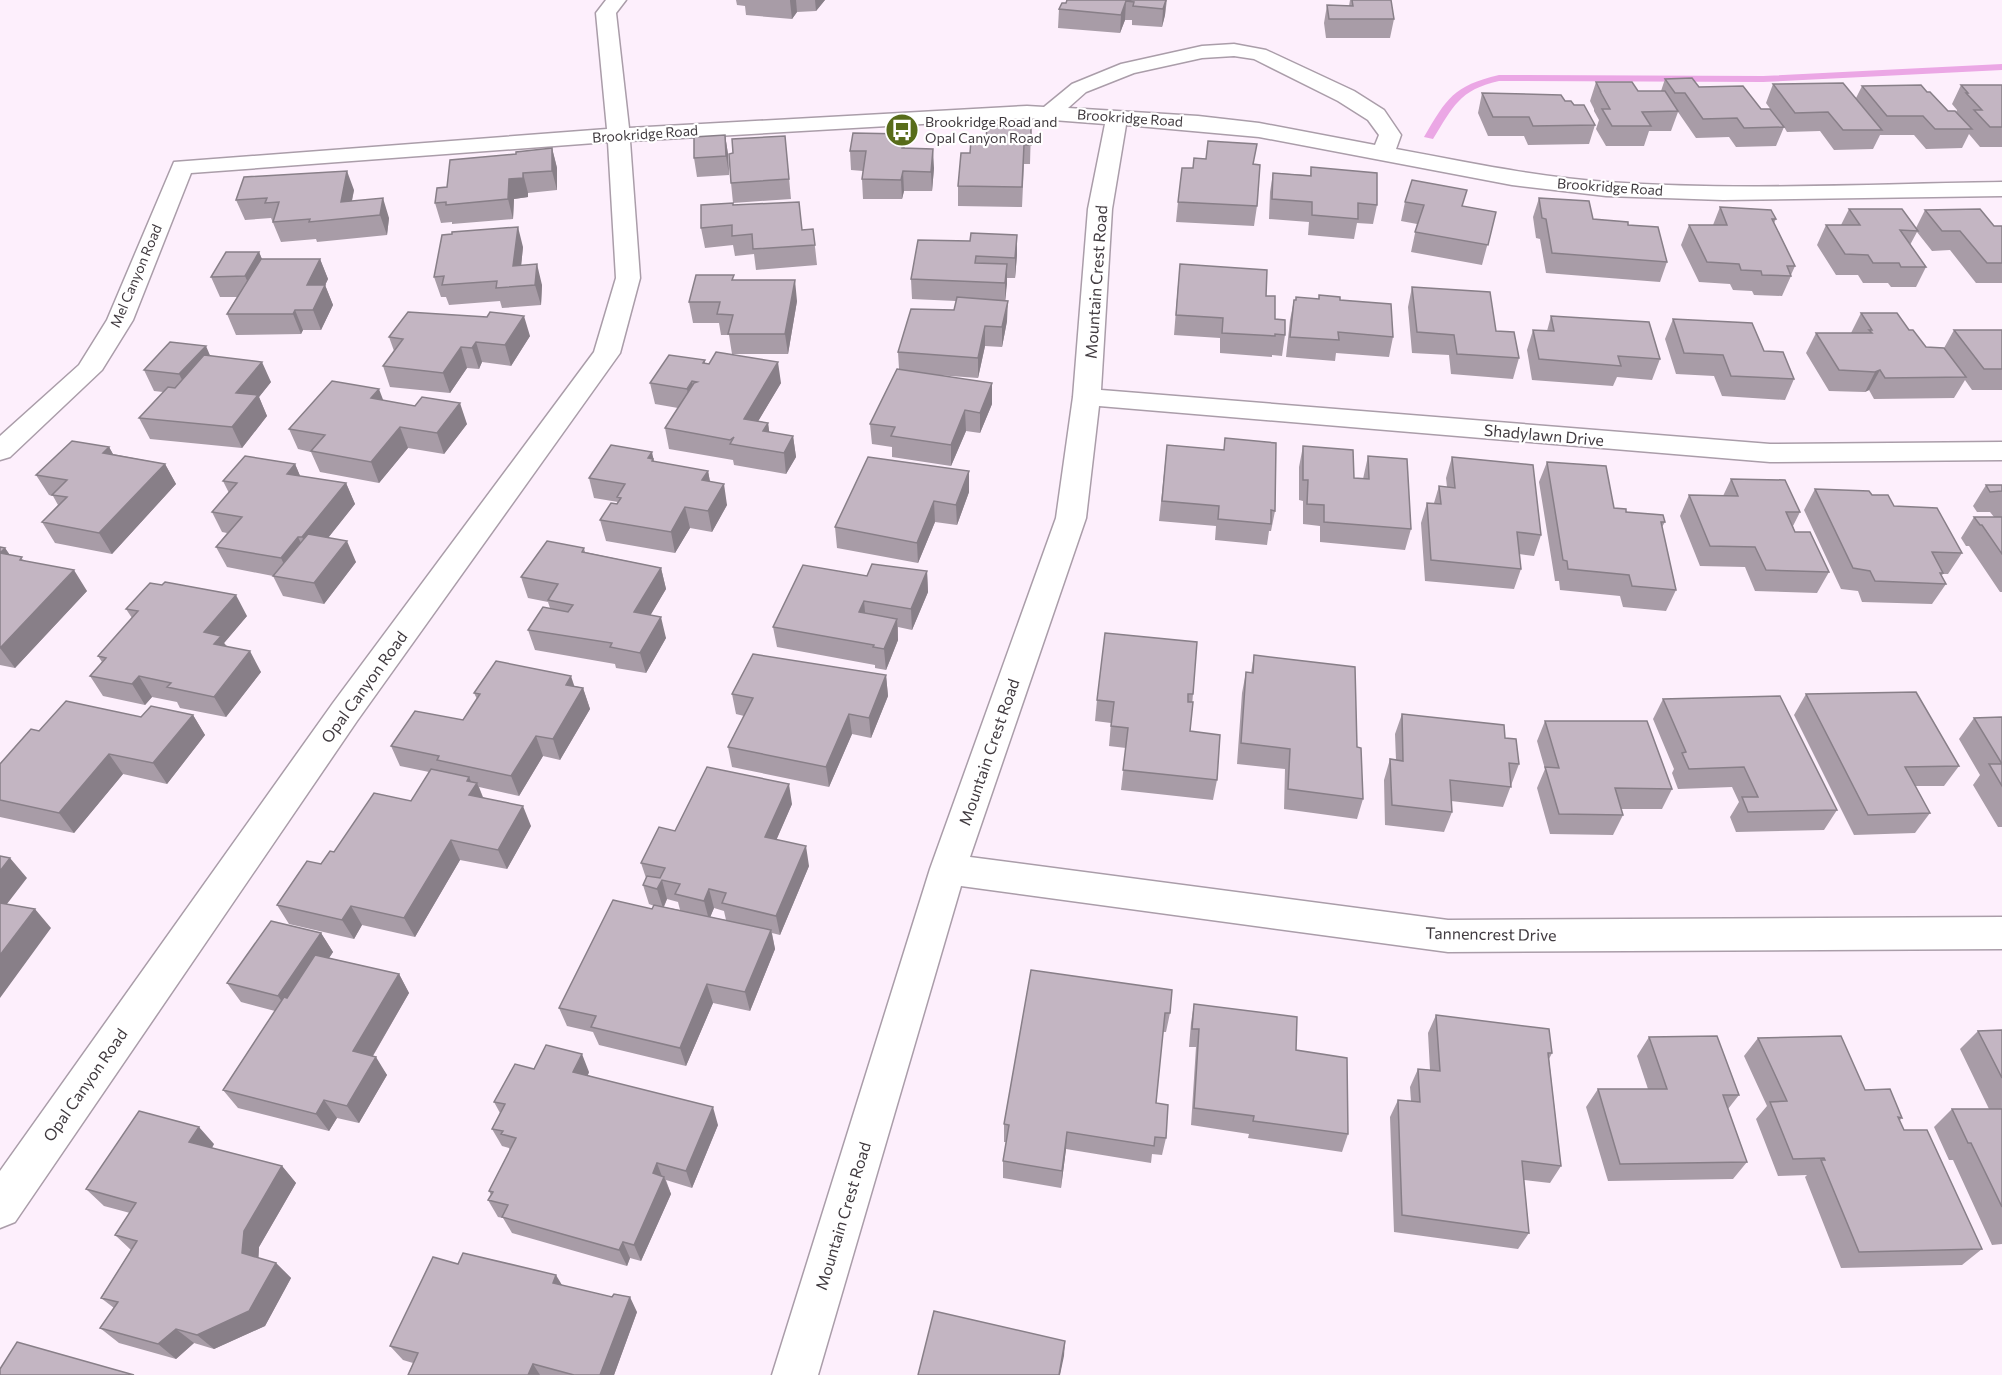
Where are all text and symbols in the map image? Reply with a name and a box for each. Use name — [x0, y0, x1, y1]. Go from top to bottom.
street label: Brookridge Road — [1076, 105, 1184, 130]
bus stop icon: Brookridge Road and Opal Canyon Road — [884, 112, 920, 148]
place label: Brookridge Road and Opal Canyon Road — [925, 113, 1057, 146]
street label: Brookridge Road — [591, 121, 699, 146]
street label: Brookridge Road — [1556, 174, 1664, 199]
street label: Mountain Crest Road — [1081, 205, 1110, 359]
street label: Mel Canyon Road — [106, 222, 165, 330]
street label: Shadylawn Drive — [1483, 420, 1605, 449]
street label: Opal Canyon Road — [317, 627, 411, 746]
street label: Mountain Crest Road — [954, 676, 1023, 828]
street label: Tannencrest Drive — [1425, 923, 1557, 944]
street label: Opal Canyon Road — [39, 1025, 131, 1145]
street label: Mountain Crest Road — [811, 1139, 874, 1292]

